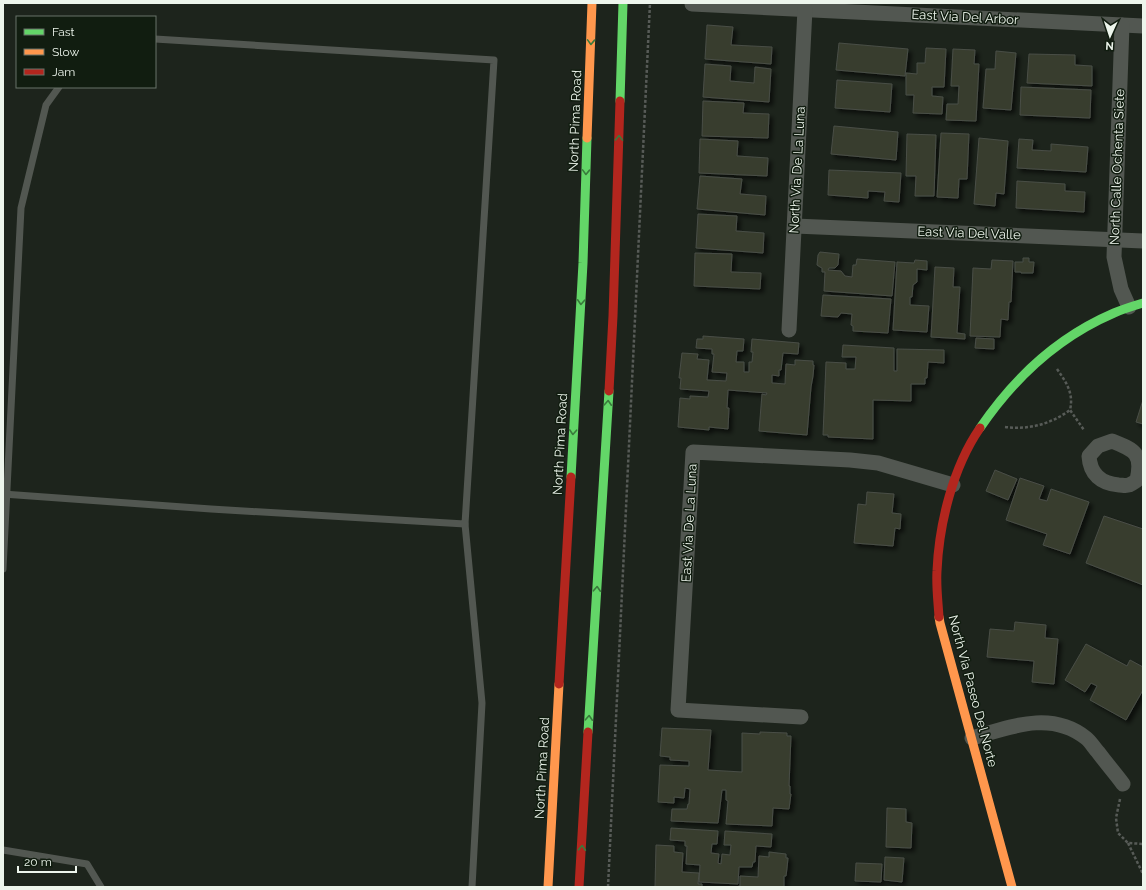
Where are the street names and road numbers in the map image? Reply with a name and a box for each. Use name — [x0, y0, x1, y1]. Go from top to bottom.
street label: East Via Del Arbor — [911, 7, 1019, 27]
street label: North Pima Road — [566, 70, 584, 172]
street label: North Calle Ochenta Siete — [1107, 88, 1127, 245]
street label: North Via De La Luna — [786, 106, 808, 234]
street label: East Via Del Valle — [917, 224, 1021, 242]
street label: North Pima Road — [550, 393, 570, 495]
street label: East Via De La Luna — [678, 463, 700, 583]
street label: North Via Paseo Del Norte — [945, 613, 1001, 769]
street label: North Pima Road — [532, 717, 552, 819]

